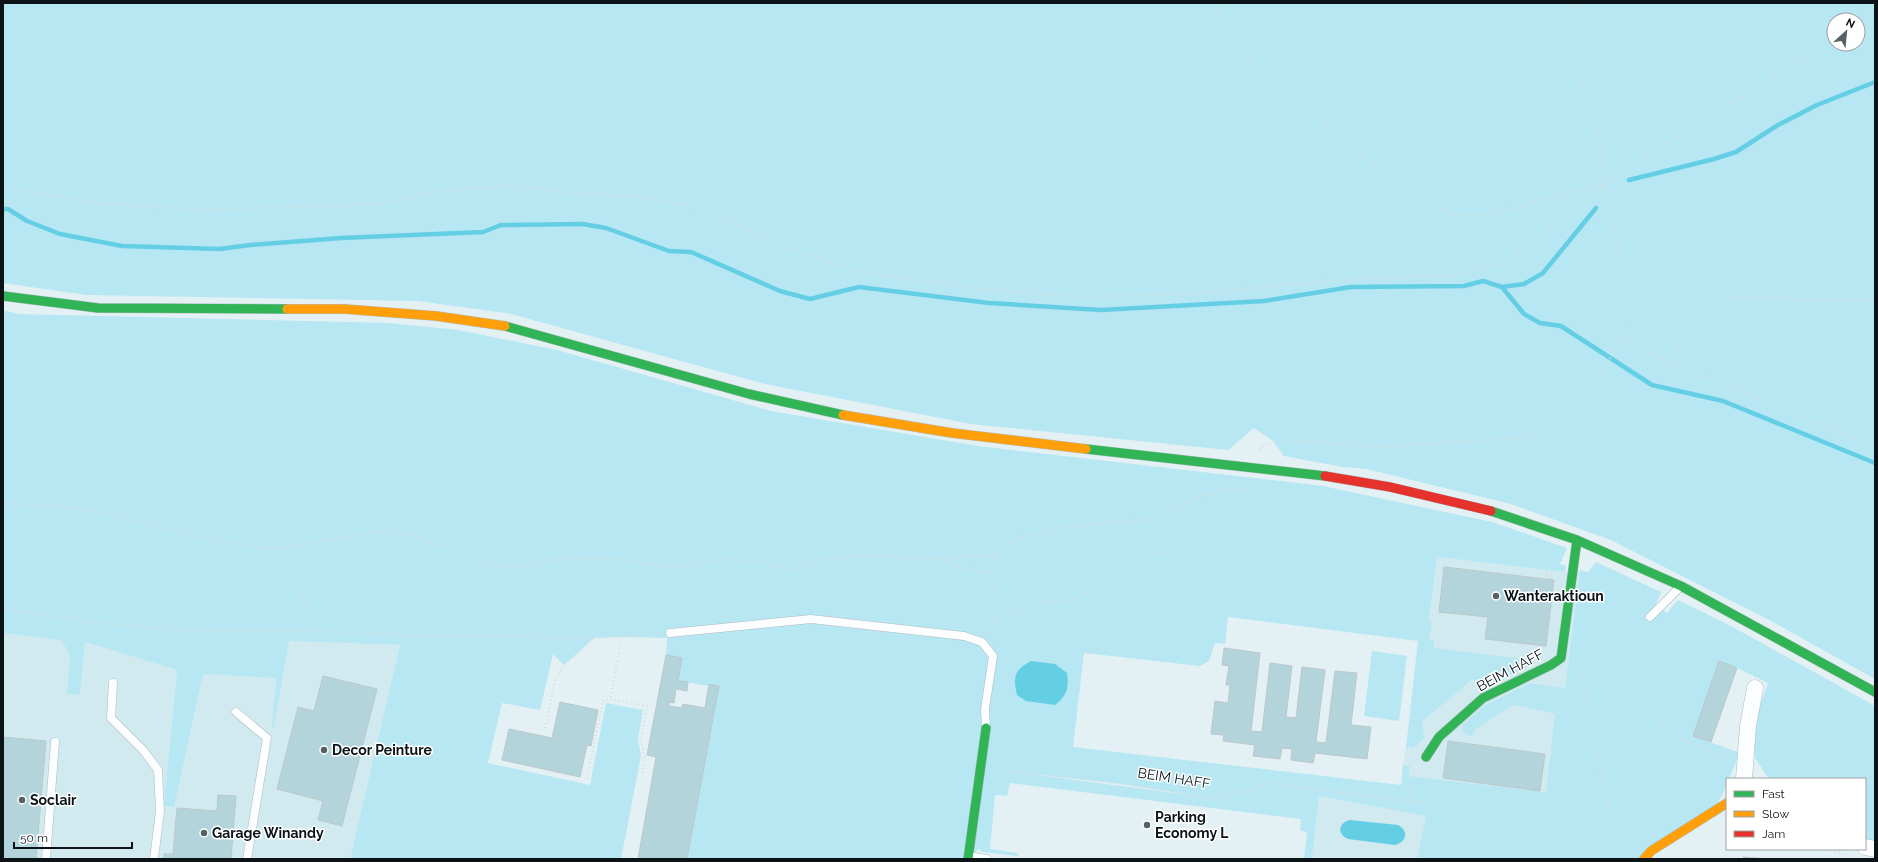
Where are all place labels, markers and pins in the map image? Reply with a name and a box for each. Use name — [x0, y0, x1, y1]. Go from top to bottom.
place label: Wanteraktioun — [1504, 588, 1604, 604]
marker: Wanteraktioun — [1491, 591, 1501, 601]
place label: Decor Peinture — [332, 742, 432, 758]
marker: Decor Peinture — [319, 745, 329, 755]
place label: Soclair — [30, 792, 77, 808]
marker: Soclair — [17, 795, 27, 805]
place label: Parking Economy L — [1155, 809, 1229, 841]
marker: Parking Economy L — [1142, 820, 1152, 830]
place label: Garage Winandy — [212, 825, 324, 841]
marker: Garage Winandy — [199, 828, 209, 838]

